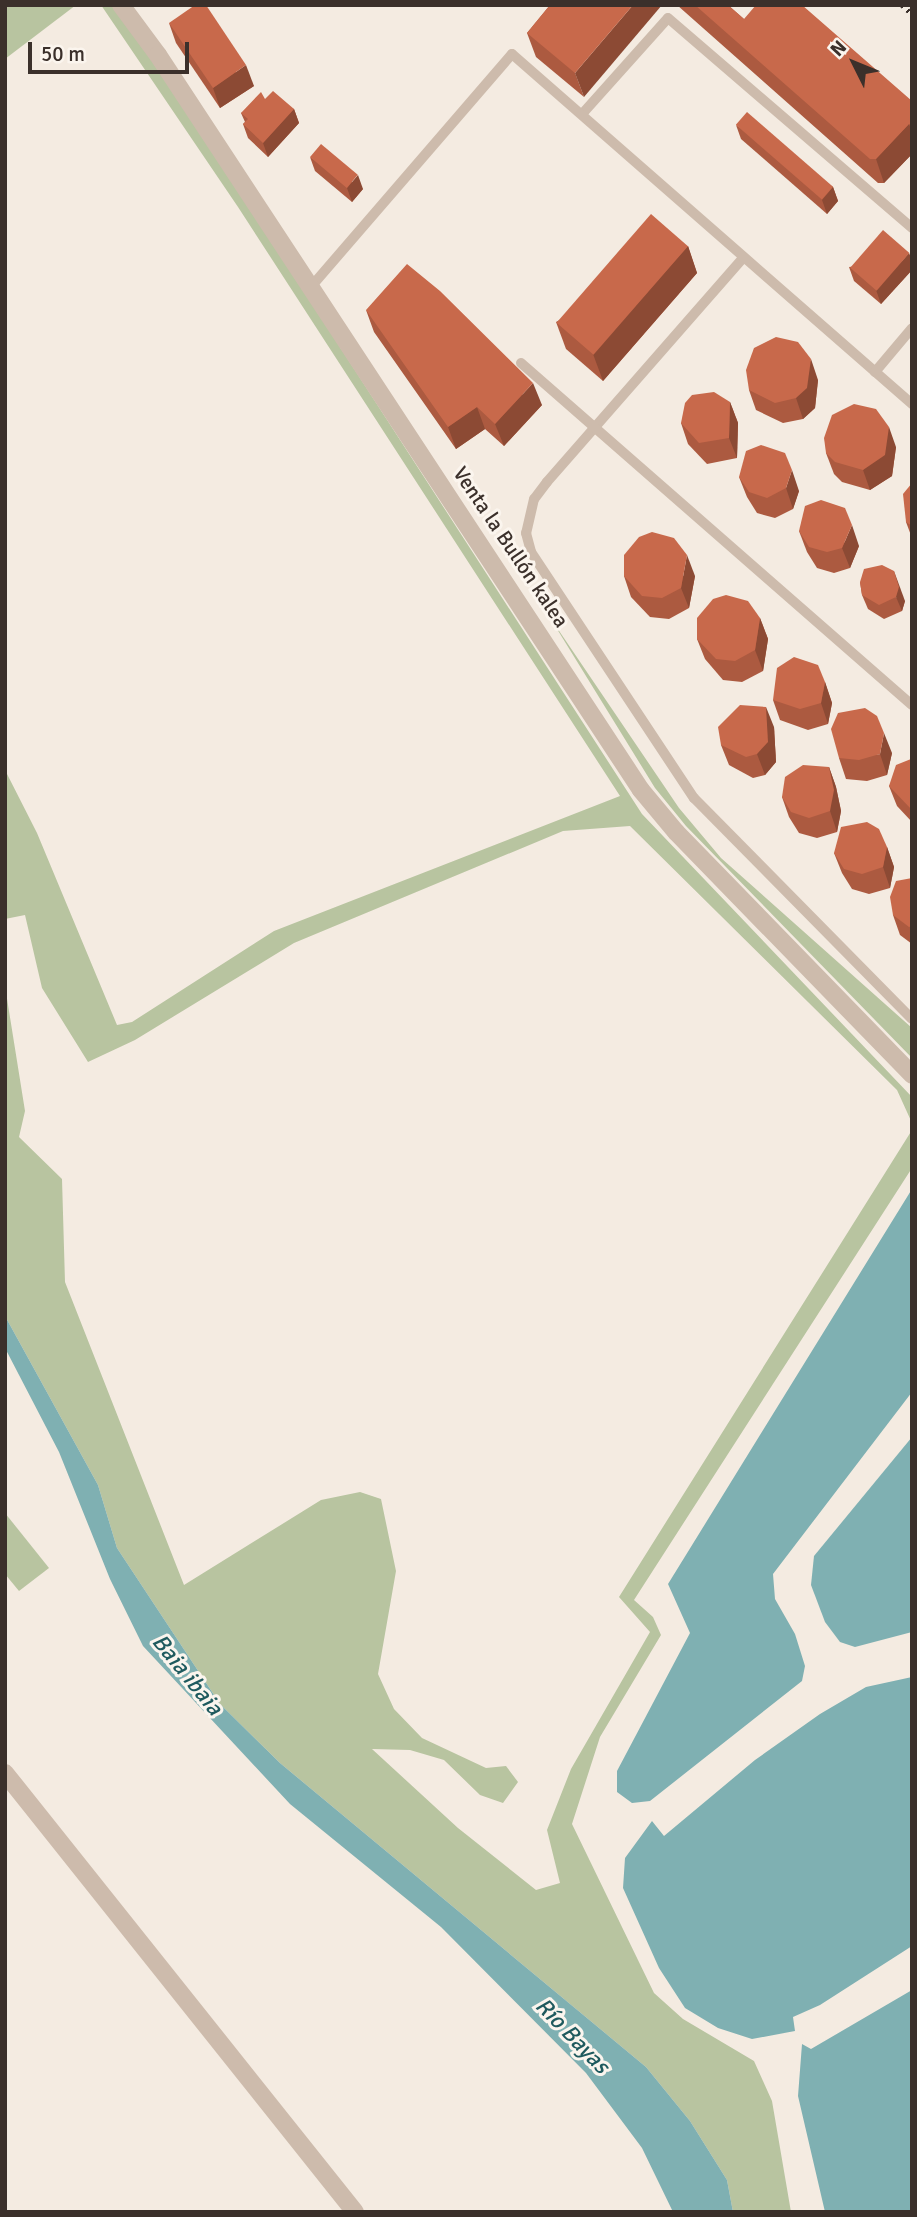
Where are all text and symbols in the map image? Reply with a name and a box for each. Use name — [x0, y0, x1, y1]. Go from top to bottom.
scale bar — [32, 28, 192, 72]
north arrow — [819, 28, 889, 98]
text: N — [825, 36, 852, 62]
text: 50 m — [41, 41, 85, 67]
street label: Venta la Bullón kalea — [448, 462, 574, 632]
water label: Baia ibaia — [146, 1629, 228, 1721]
water label: Río Bayas — [529, 1992, 615, 2080]

